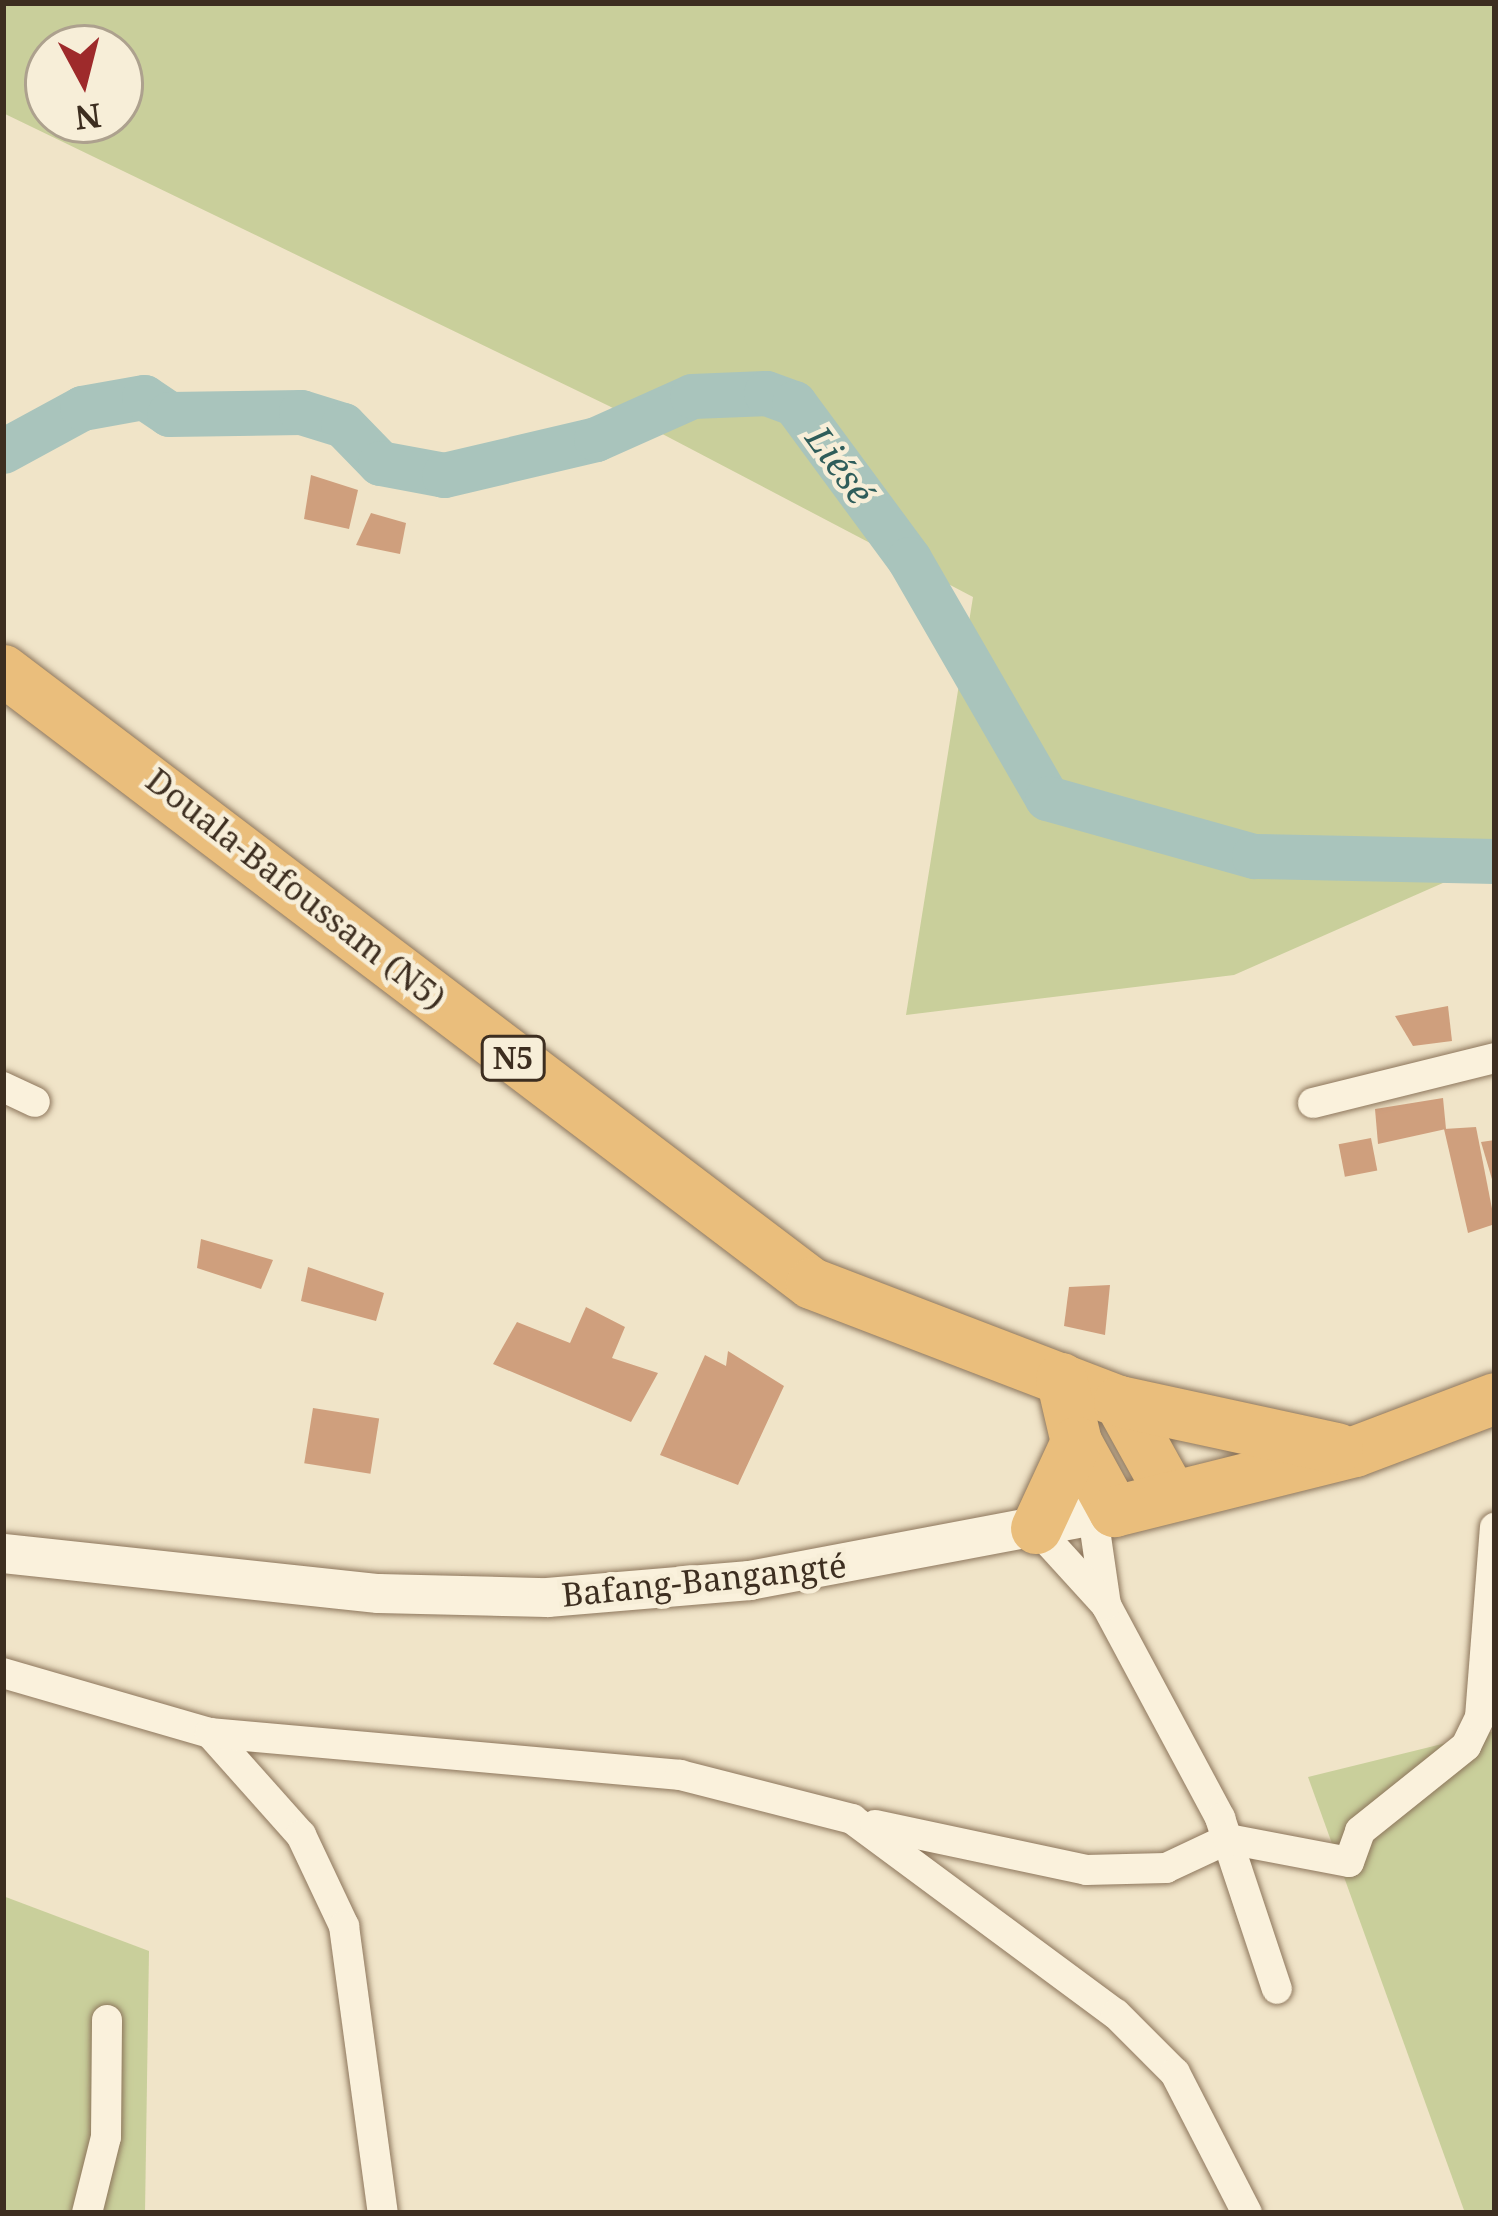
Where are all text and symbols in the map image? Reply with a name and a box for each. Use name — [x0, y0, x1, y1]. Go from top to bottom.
north arrow — [24, 24, 144, 144]
text: N — [72, 93, 104, 141]
water label: Liésé — [797, 418, 883, 512]
street label: Douala-Bafoussam (N5) — [139, 760, 453, 1018]
road number: N5 — [480, 1034, 546, 1082]
street label: Bafang-Bangangté — [560, 1545, 848, 1615]

